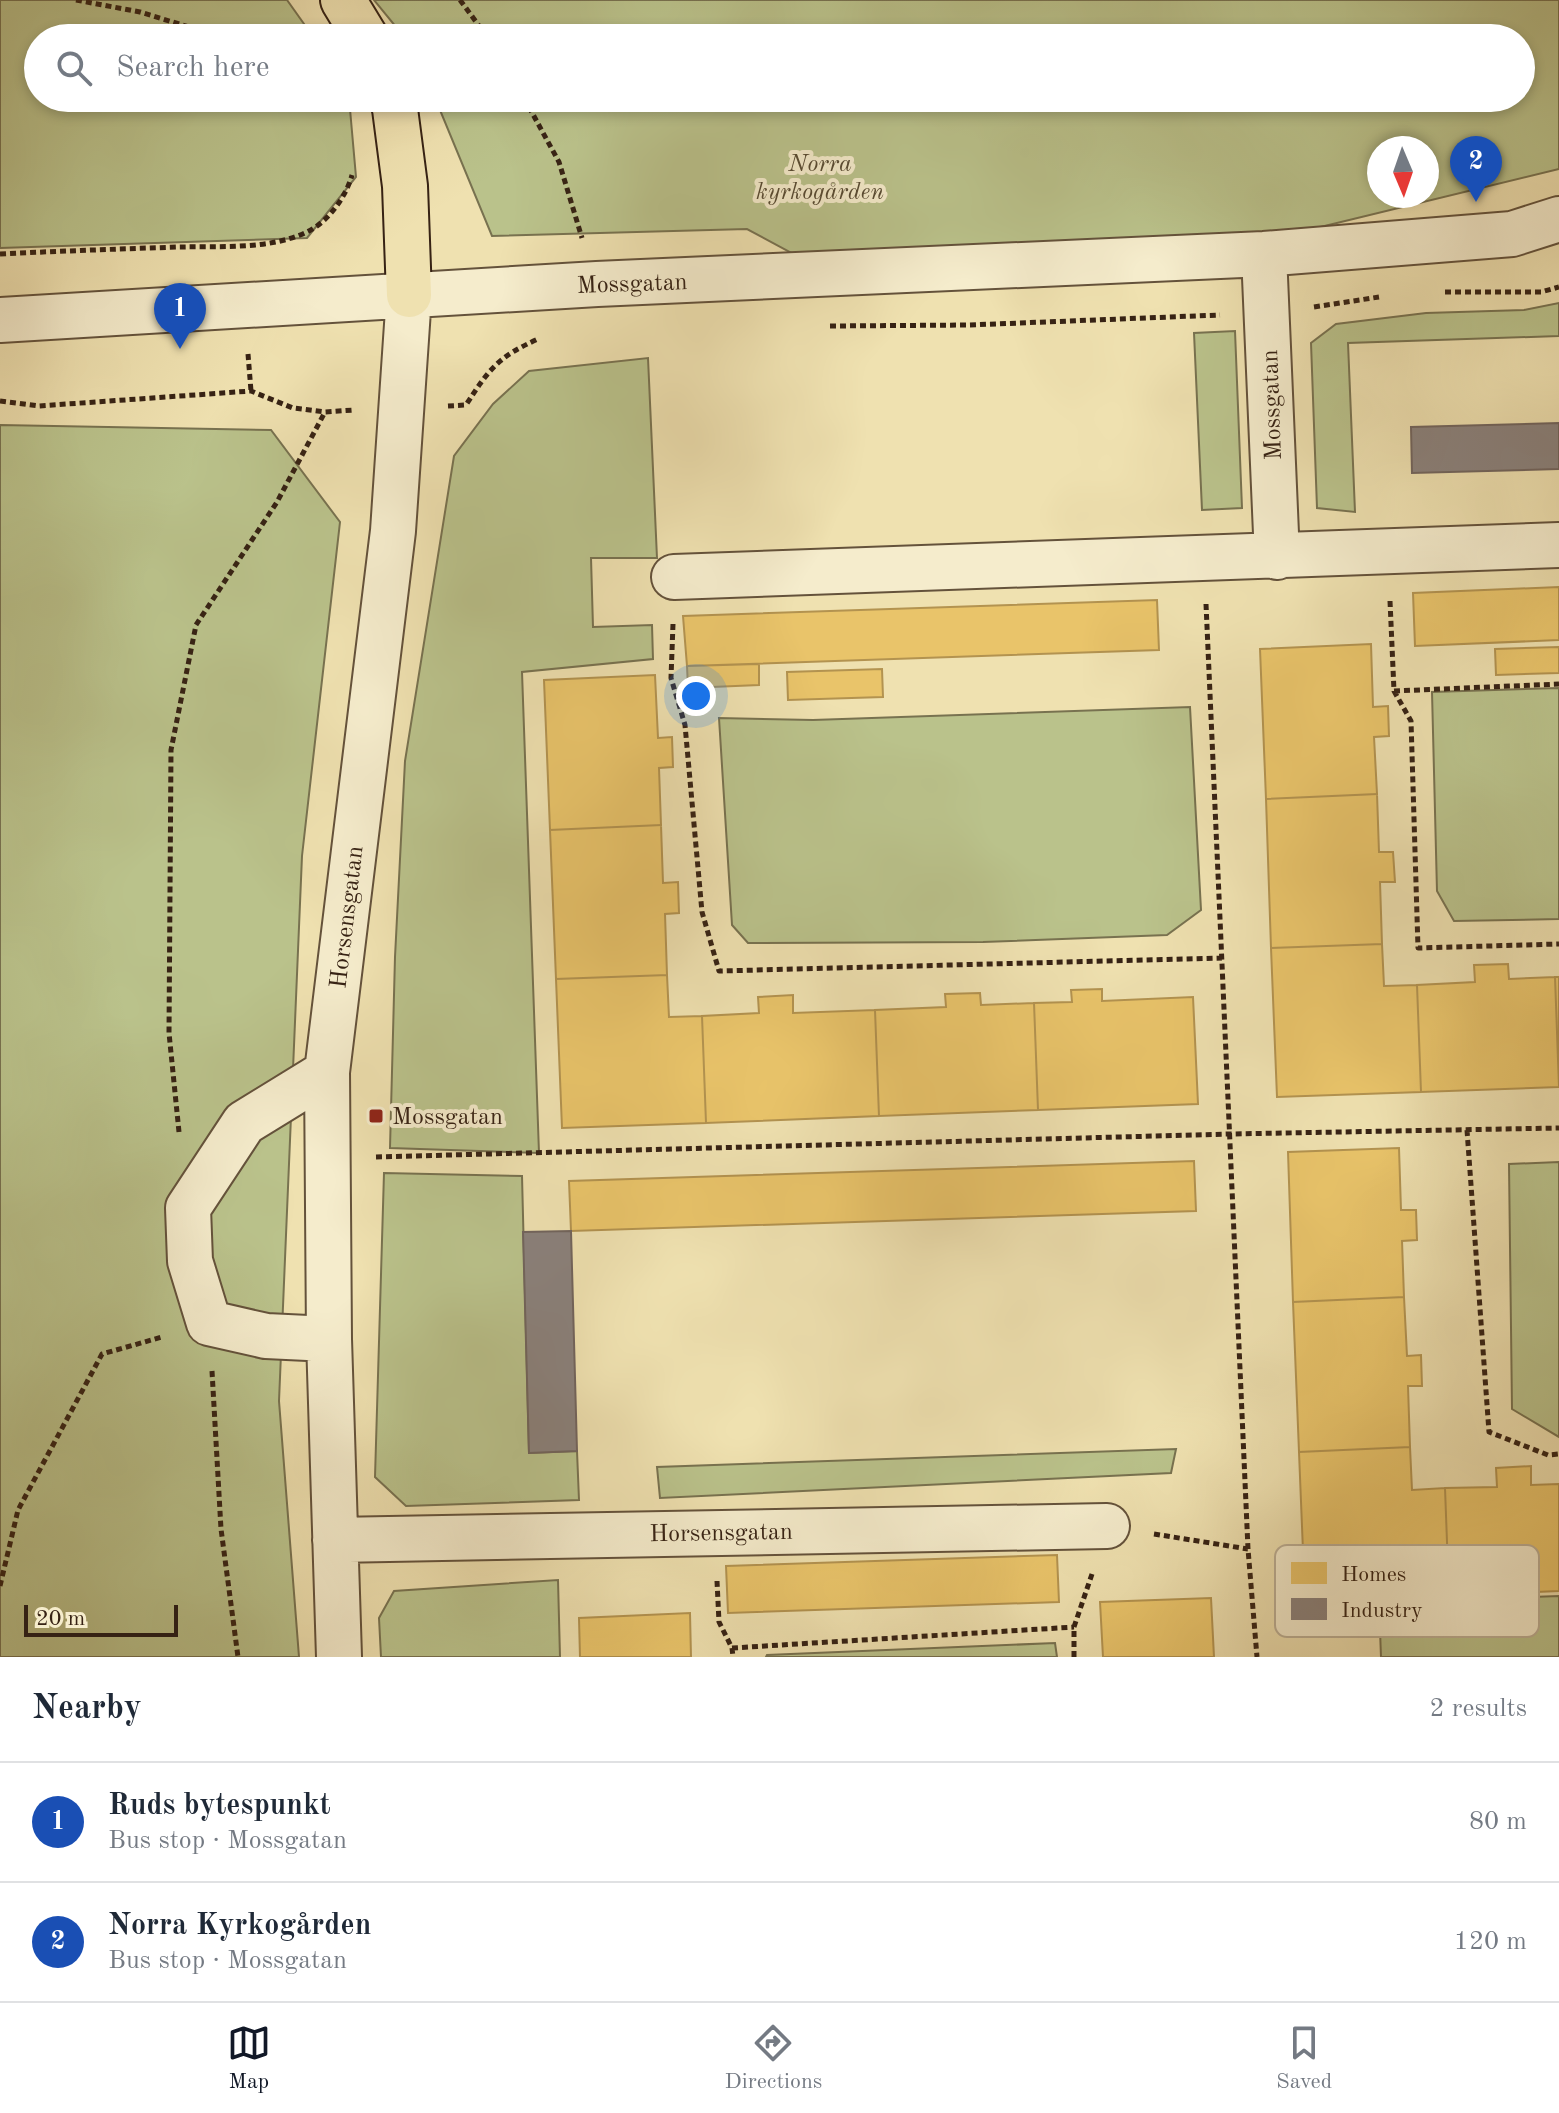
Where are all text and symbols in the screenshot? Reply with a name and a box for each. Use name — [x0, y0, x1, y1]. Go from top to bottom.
search box — [24, 24, 1535, 112]
icon: search — [52, 46, 96, 90]
text: Search here — [116, 53, 270, 83]
north arrow — [1367, 136, 1439, 208]
pin: 2 — [1450, 136, 1502, 202]
park label: Norra kyrkogården — [756, 153, 884, 205]
street label: Mossgatan — [576, 271, 688, 299]
pin: 1 — [154, 283, 206, 349]
street label: Mossgatan — [1259, 349, 1287, 461]
your location — [676, 676, 716, 716]
street label: Horsensgatan — [327, 845, 369, 990]
place label: Mossgatan — [392, 1106, 503, 1130]
marker: Mossgatan — [367, 1107, 385, 1125]
street label: Horsensgatan — [649, 1521, 793, 1547]
legend — [1275, 1545, 1539, 1637]
text: Homes — [1341, 1564, 1406, 1586]
text: Industry — [1341, 1600, 1423, 1622]
scale bar — [24, 1601, 178, 1637]
text: 20 m — [36, 1608, 85, 1630]
text: Nearby — [32, 1692, 142, 1726]
text: 2 results — [1429, 1696, 1527, 1722]
text: Ruds bytespunkt — [108, 1791, 331, 1821]
text: 1 — [50, 1809, 66, 1835]
text: 80 m — [1469, 1809, 1527, 1835]
text: Bus stop · Mossgatan — [108, 1828, 347, 1854]
text: Norra Kyrkogården — [108, 1911, 371, 1941]
text: 2 — [50, 1929, 66, 1955]
text: 120 m — [1454, 1929, 1527, 1955]
text: Bus stop · Mossgatan — [108, 1948, 347, 1974]
tab: Map — [227, 2021, 271, 2096]
tab: Directions — [725, 2021, 822, 2096]
tab: Saved — [1276, 2021, 1332, 2096]

